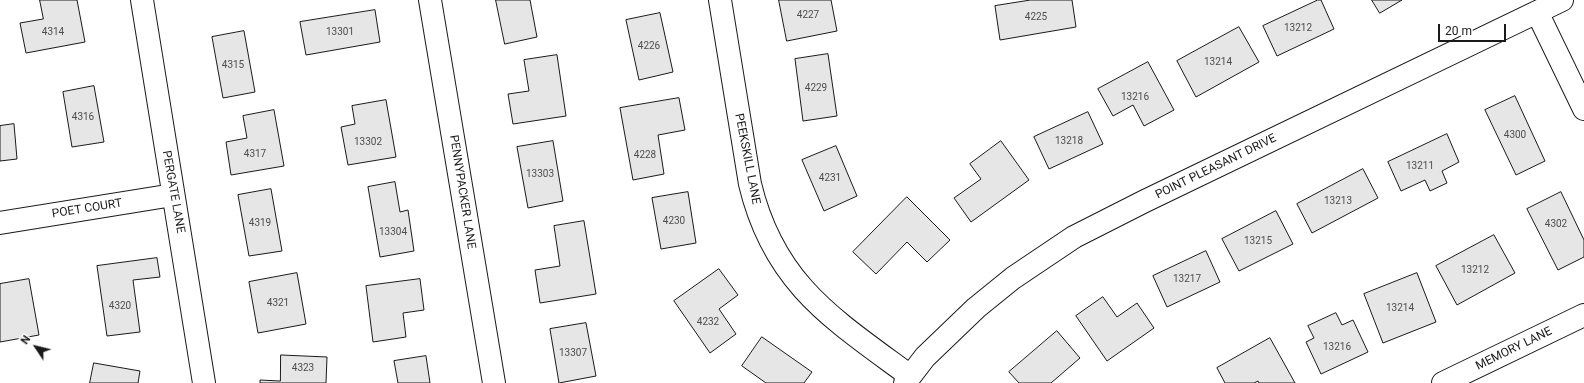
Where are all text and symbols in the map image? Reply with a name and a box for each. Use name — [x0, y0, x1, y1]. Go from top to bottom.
house number: 4227 — [797, 9, 819, 21]
house number: 4225 — [1025, 11, 1047, 23]
scale bar — [1440, 16, 1508, 42]
house number: 13212 — [1284, 22, 1312, 34]
text: 20 m — [1445, 24, 1472, 38]
house number: 4314 — [42, 26, 64, 38]
house number: 13301 — [326, 26, 354, 38]
house number: 4226 — [638, 40, 660, 52]
house number: 13214 — [1204, 56, 1232, 68]
house number: 4315 — [222, 59, 244, 71]
house number: 4229 — [805, 82, 827, 94]
house number: 13216 — [1121, 91, 1149, 103]
house number: 4316 — [72, 111, 94, 123]
street label: PEEKSKILL LANE — [731, 112, 763, 206]
house number: 4300 — [1504, 129, 1526, 141]
street label: POINT PLEASANT DRIVE — [1153, 131, 1279, 203]
street label: PENNYPACKER LANE — [446, 134, 478, 250]
house number: 13218 — [1055, 135, 1083, 147]
house number: 13302 — [354, 136, 382, 148]
house number: 4317 — [244, 148, 266, 160]
house number: 4228 — [634, 149, 656, 161]
street label: PERGATE LANE — [159, 150, 187, 234]
house number: 13211 — [1406, 160, 1434, 172]
house number: 13303 — [526, 168, 554, 180]
house number: 4231 — [819, 172, 841, 184]
house number: 13213 — [1324, 195, 1352, 207]
street label: POET COURT — [51, 196, 123, 222]
house number: 4230 — [663, 215, 685, 227]
house number: 4319 — [249, 217, 271, 229]
house number: 4302 — [1545, 218, 1567, 230]
house number: 13304 — [379, 226, 407, 238]
house number: 13215 — [1244, 235, 1272, 247]
house number: 13212 — [1461, 264, 1489, 276]
house number: 13217 — [1173, 273, 1201, 285]
house number: 4321 — [267, 297, 289, 309]
house number: 4320 — [109, 300, 131, 312]
house number: 13214 — [1386, 302, 1414, 314]
house number: 4232 — [697, 316, 719, 328]
street label: MEMORY LANE — [1473, 324, 1555, 374]
north arrow — [16, 327, 56, 367]
text: N — [18, 333, 33, 347]
house number: 13216 — [1323, 341, 1351, 353]
house number: 13307 — [559, 347, 587, 359]
house number: 4323 — [292, 362, 314, 374]

